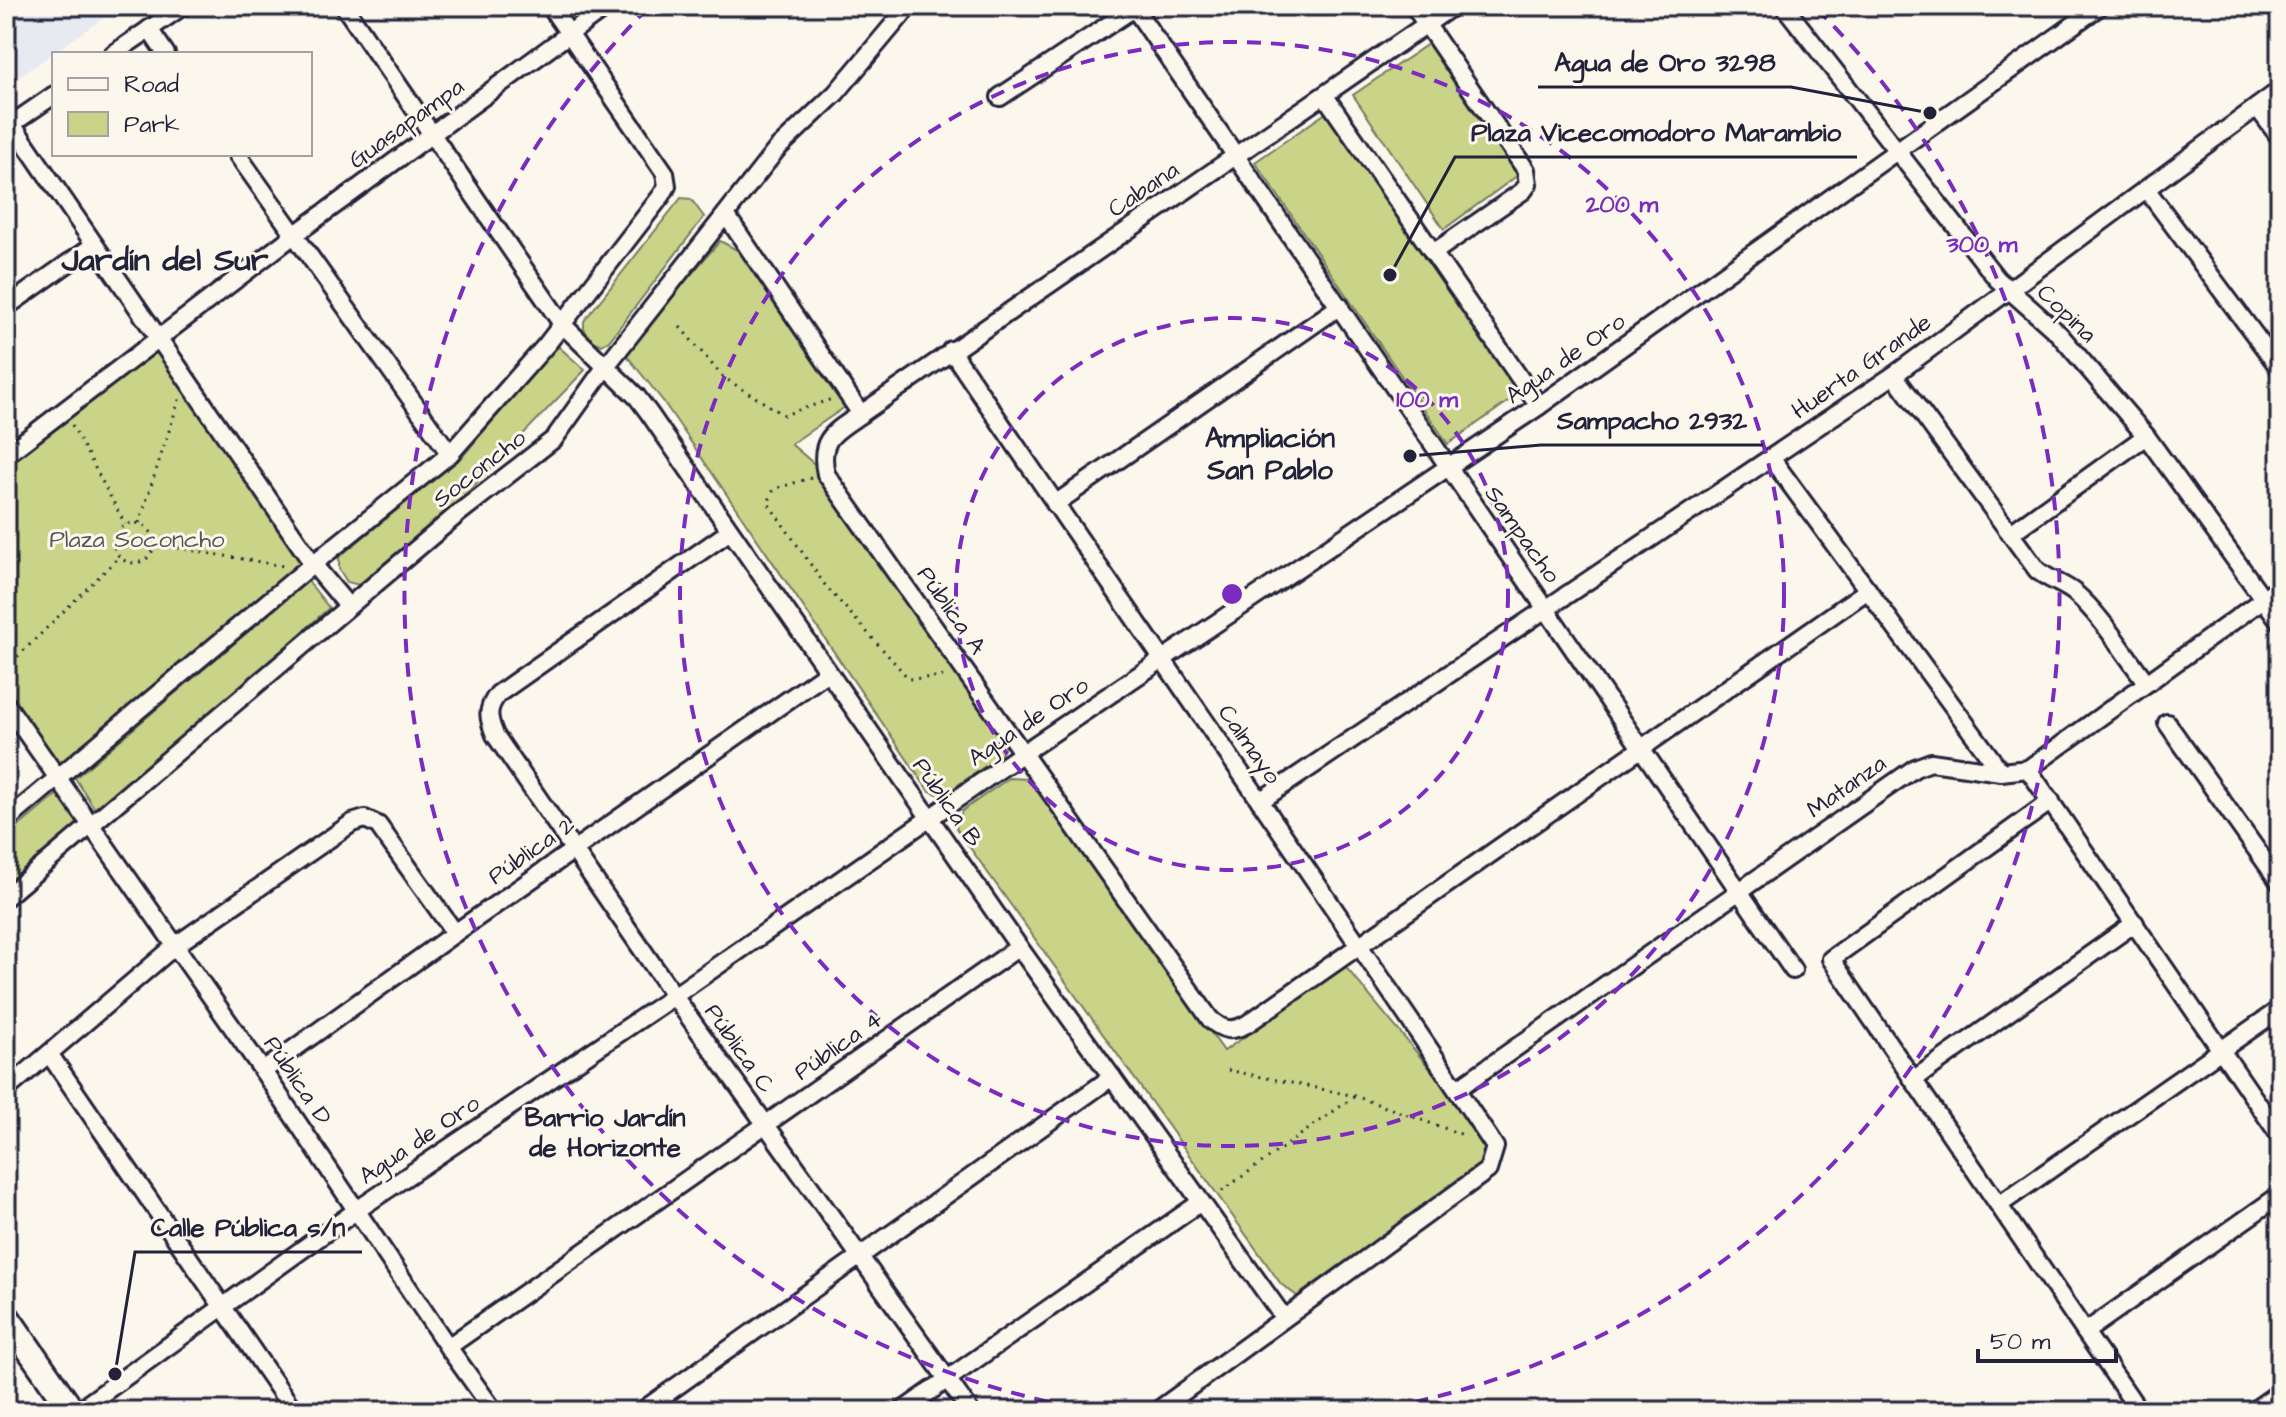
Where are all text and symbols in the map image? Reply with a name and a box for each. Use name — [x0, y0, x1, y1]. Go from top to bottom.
callout: Agua de Oro 3298 — [1538, 37, 1791, 87]
text: Agua de Oro 3298 — [1554, 45, 1776, 84]
legend — [52, 52, 312, 156]
text: Road — [124, 68, 179, 102]
street label: Guasapampa — [342, 70, 471, 177]
callout: Plaza Vicecomodoro Marambio — [1455, 107, 1857, 157]
text: Park — [124, 108, 180, 142]
text: Plaza Vicecomodoro Marambio — [1471, 115, 1841, 151]
street label: Cabana — [1101, 154, 1186, 226]
text: 200 m — [1585, 188, 1658, 222]
text: 300 m — [1946, 228, 2018, 262]
district label: Jardín del Sur — [61, 238, 269, 283]
street label: Copina — [2029, 277, 2104, 351]
street label: Agua de Oro — [1499, 305, 1633, 414]
street label: Huerta Grande — [1785, 306, 1938, 428]
text: 100 m — [1396, 383, 1458, 417]
callout: Sampacho 2932 — [1541, 395, 1763, 445]
text: Sampacho 2932 — [1556, 403, 1747, 439]
district label: Ampliación San Pablo — [1205, 419, 1335, 490]
street label: Soconcho — [426, 421, 534, 516]
street label: Sampacho — [1476, 479, 1569, 591]
park label: Plaza Soconcho — [49, 523, 225, 557]
street label: Pública A — [908, 560, 994, 662]
centre of rings — [1218, 580, 1246, 608]
street label: Agua de Oro — [961, 668, 1097, 776]
street label: Calmayo — [1208, 698, 1289, 792]
street label: Matanza — [1800, 747, 1893, 827]
street label: Pública B — [904, 751, 990, 854]
street label: Pública 2 — [481, 808, 582, 893]
street label: Pública C — [696, 997, 782, 1100]
street label: Pública 4 — [787, 1003, 890, 1089]
street label: Pública D — [255, 1029, 339, 1132]
street label: Agua de Oro — [352, 1086, 488, 1194]
district label: Barrio Jardín de Horizonte — [525, 1100, 685, 1166]
callout: Calle Pública s/n — [135, 1202, 362, 1252]
text: Calle Pública s/n — [151, 1210, 345, 1246]
scale bar — [1978, 1313, 2116, 1363]
text: 50 m — [1990, 1325, 2051, 1359]

